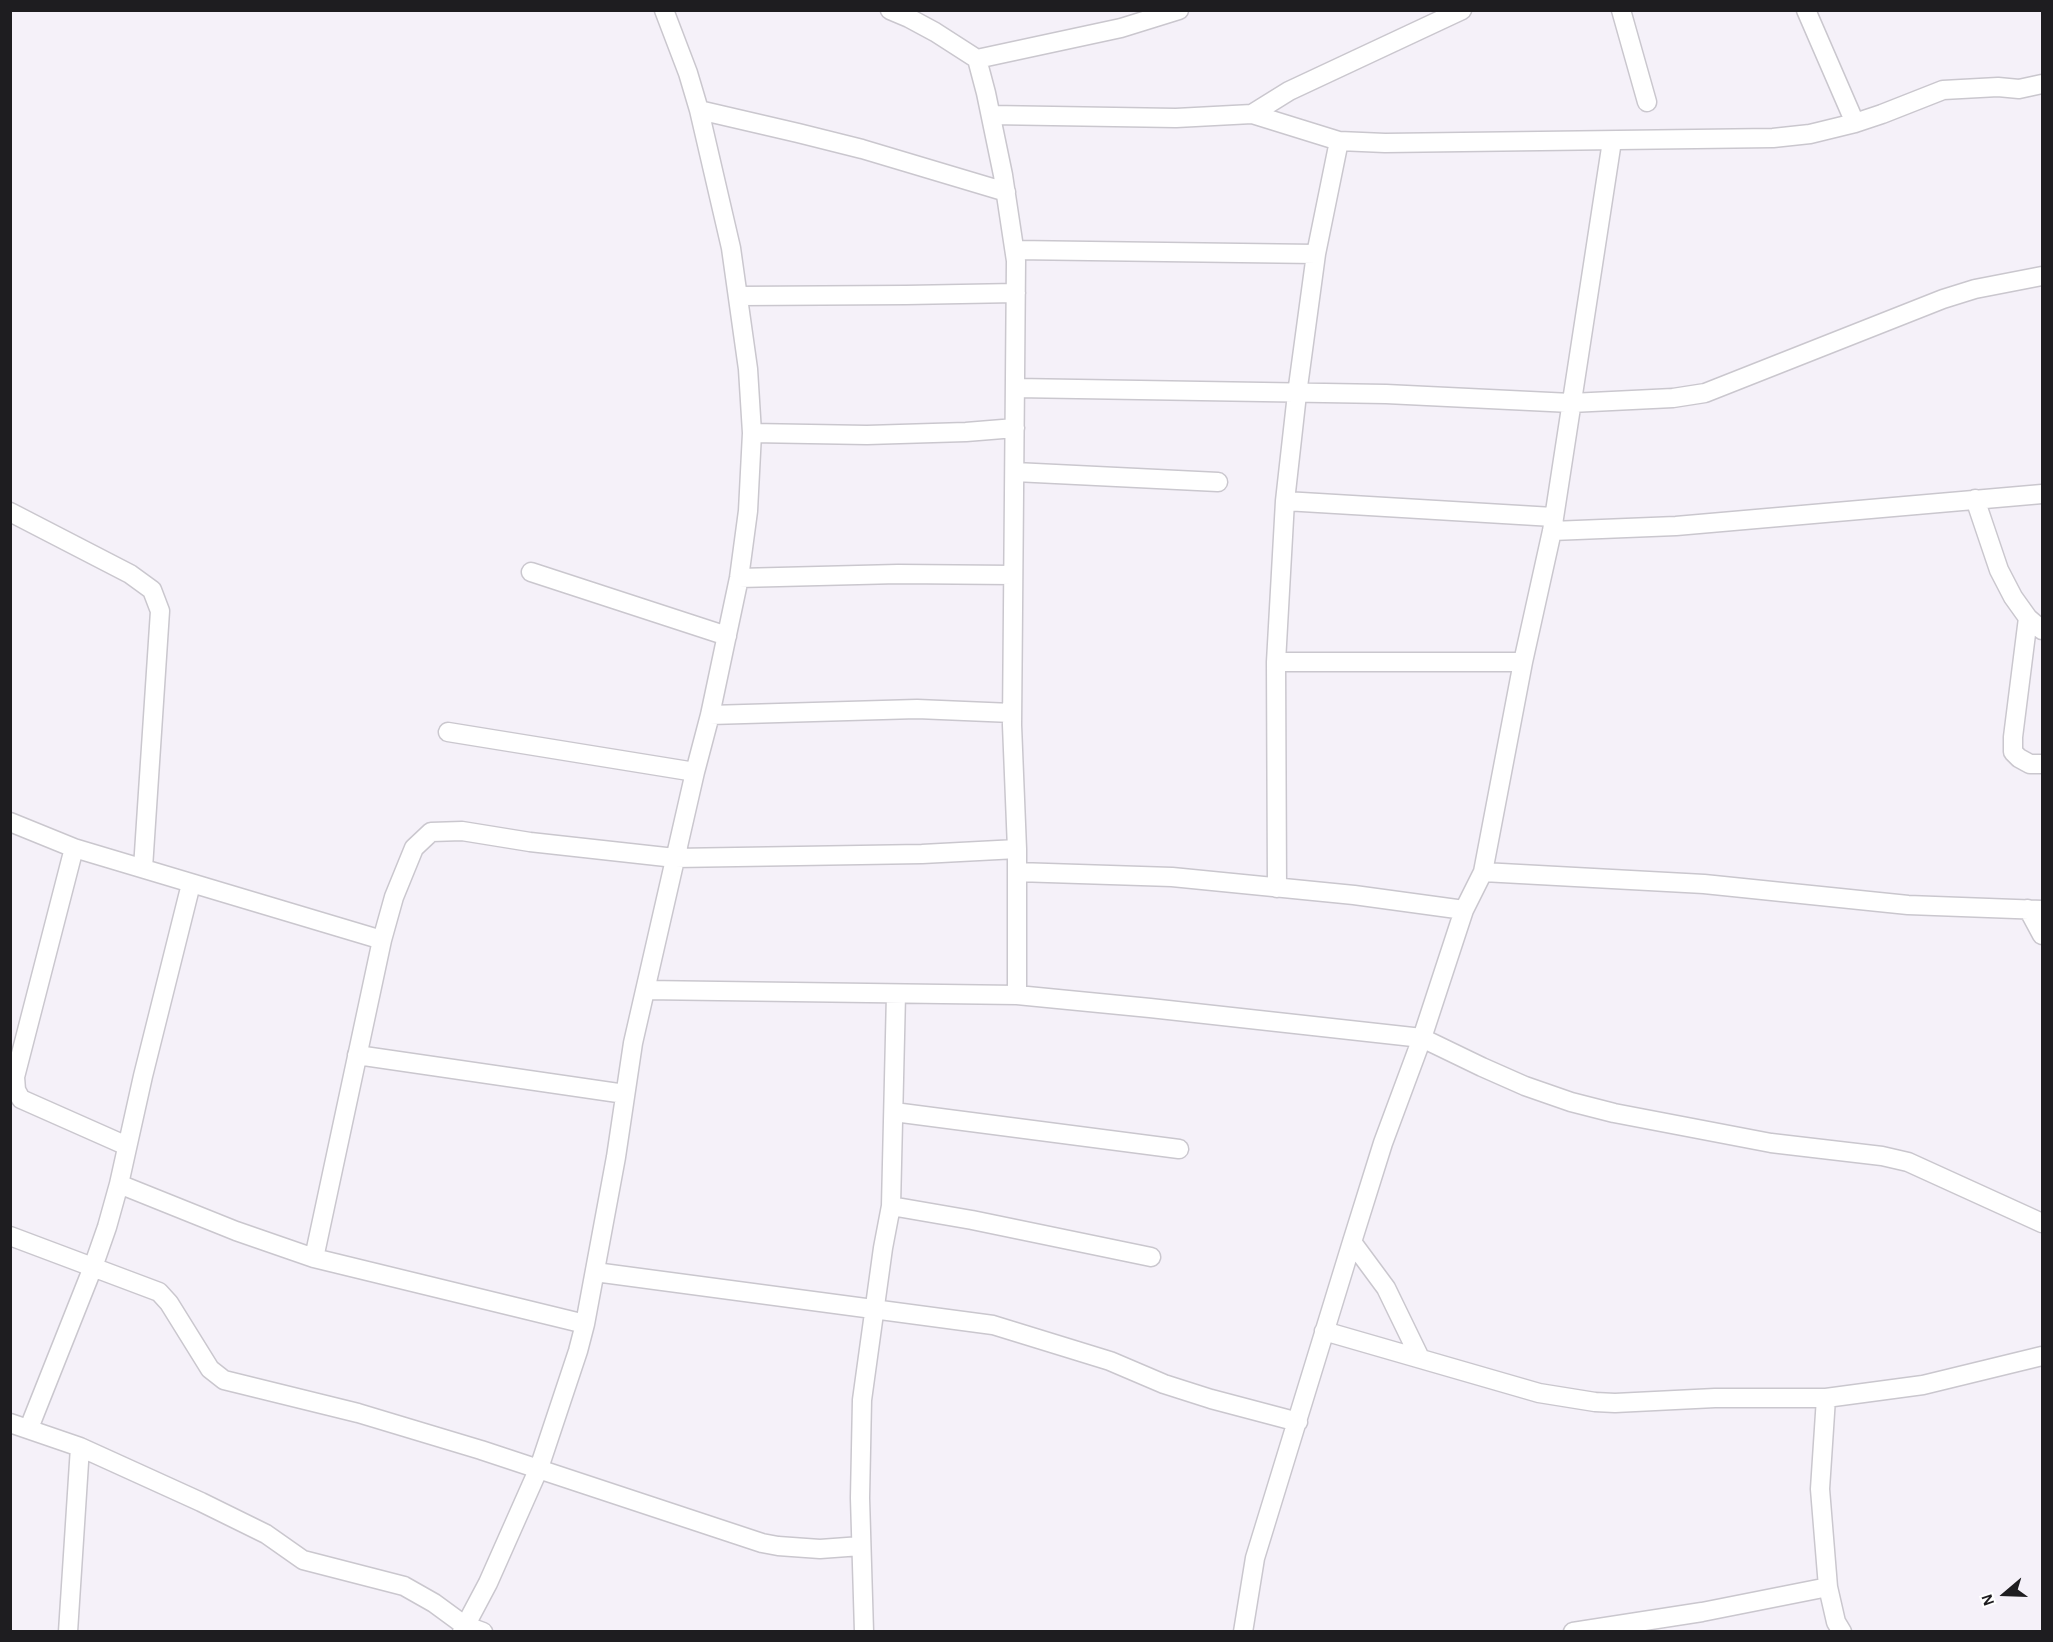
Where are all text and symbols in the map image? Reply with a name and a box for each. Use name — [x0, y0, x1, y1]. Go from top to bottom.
north arrow — [1975, 1564, 2035, 1624]
text: N — [1979, 1592, 1997, 1608]

